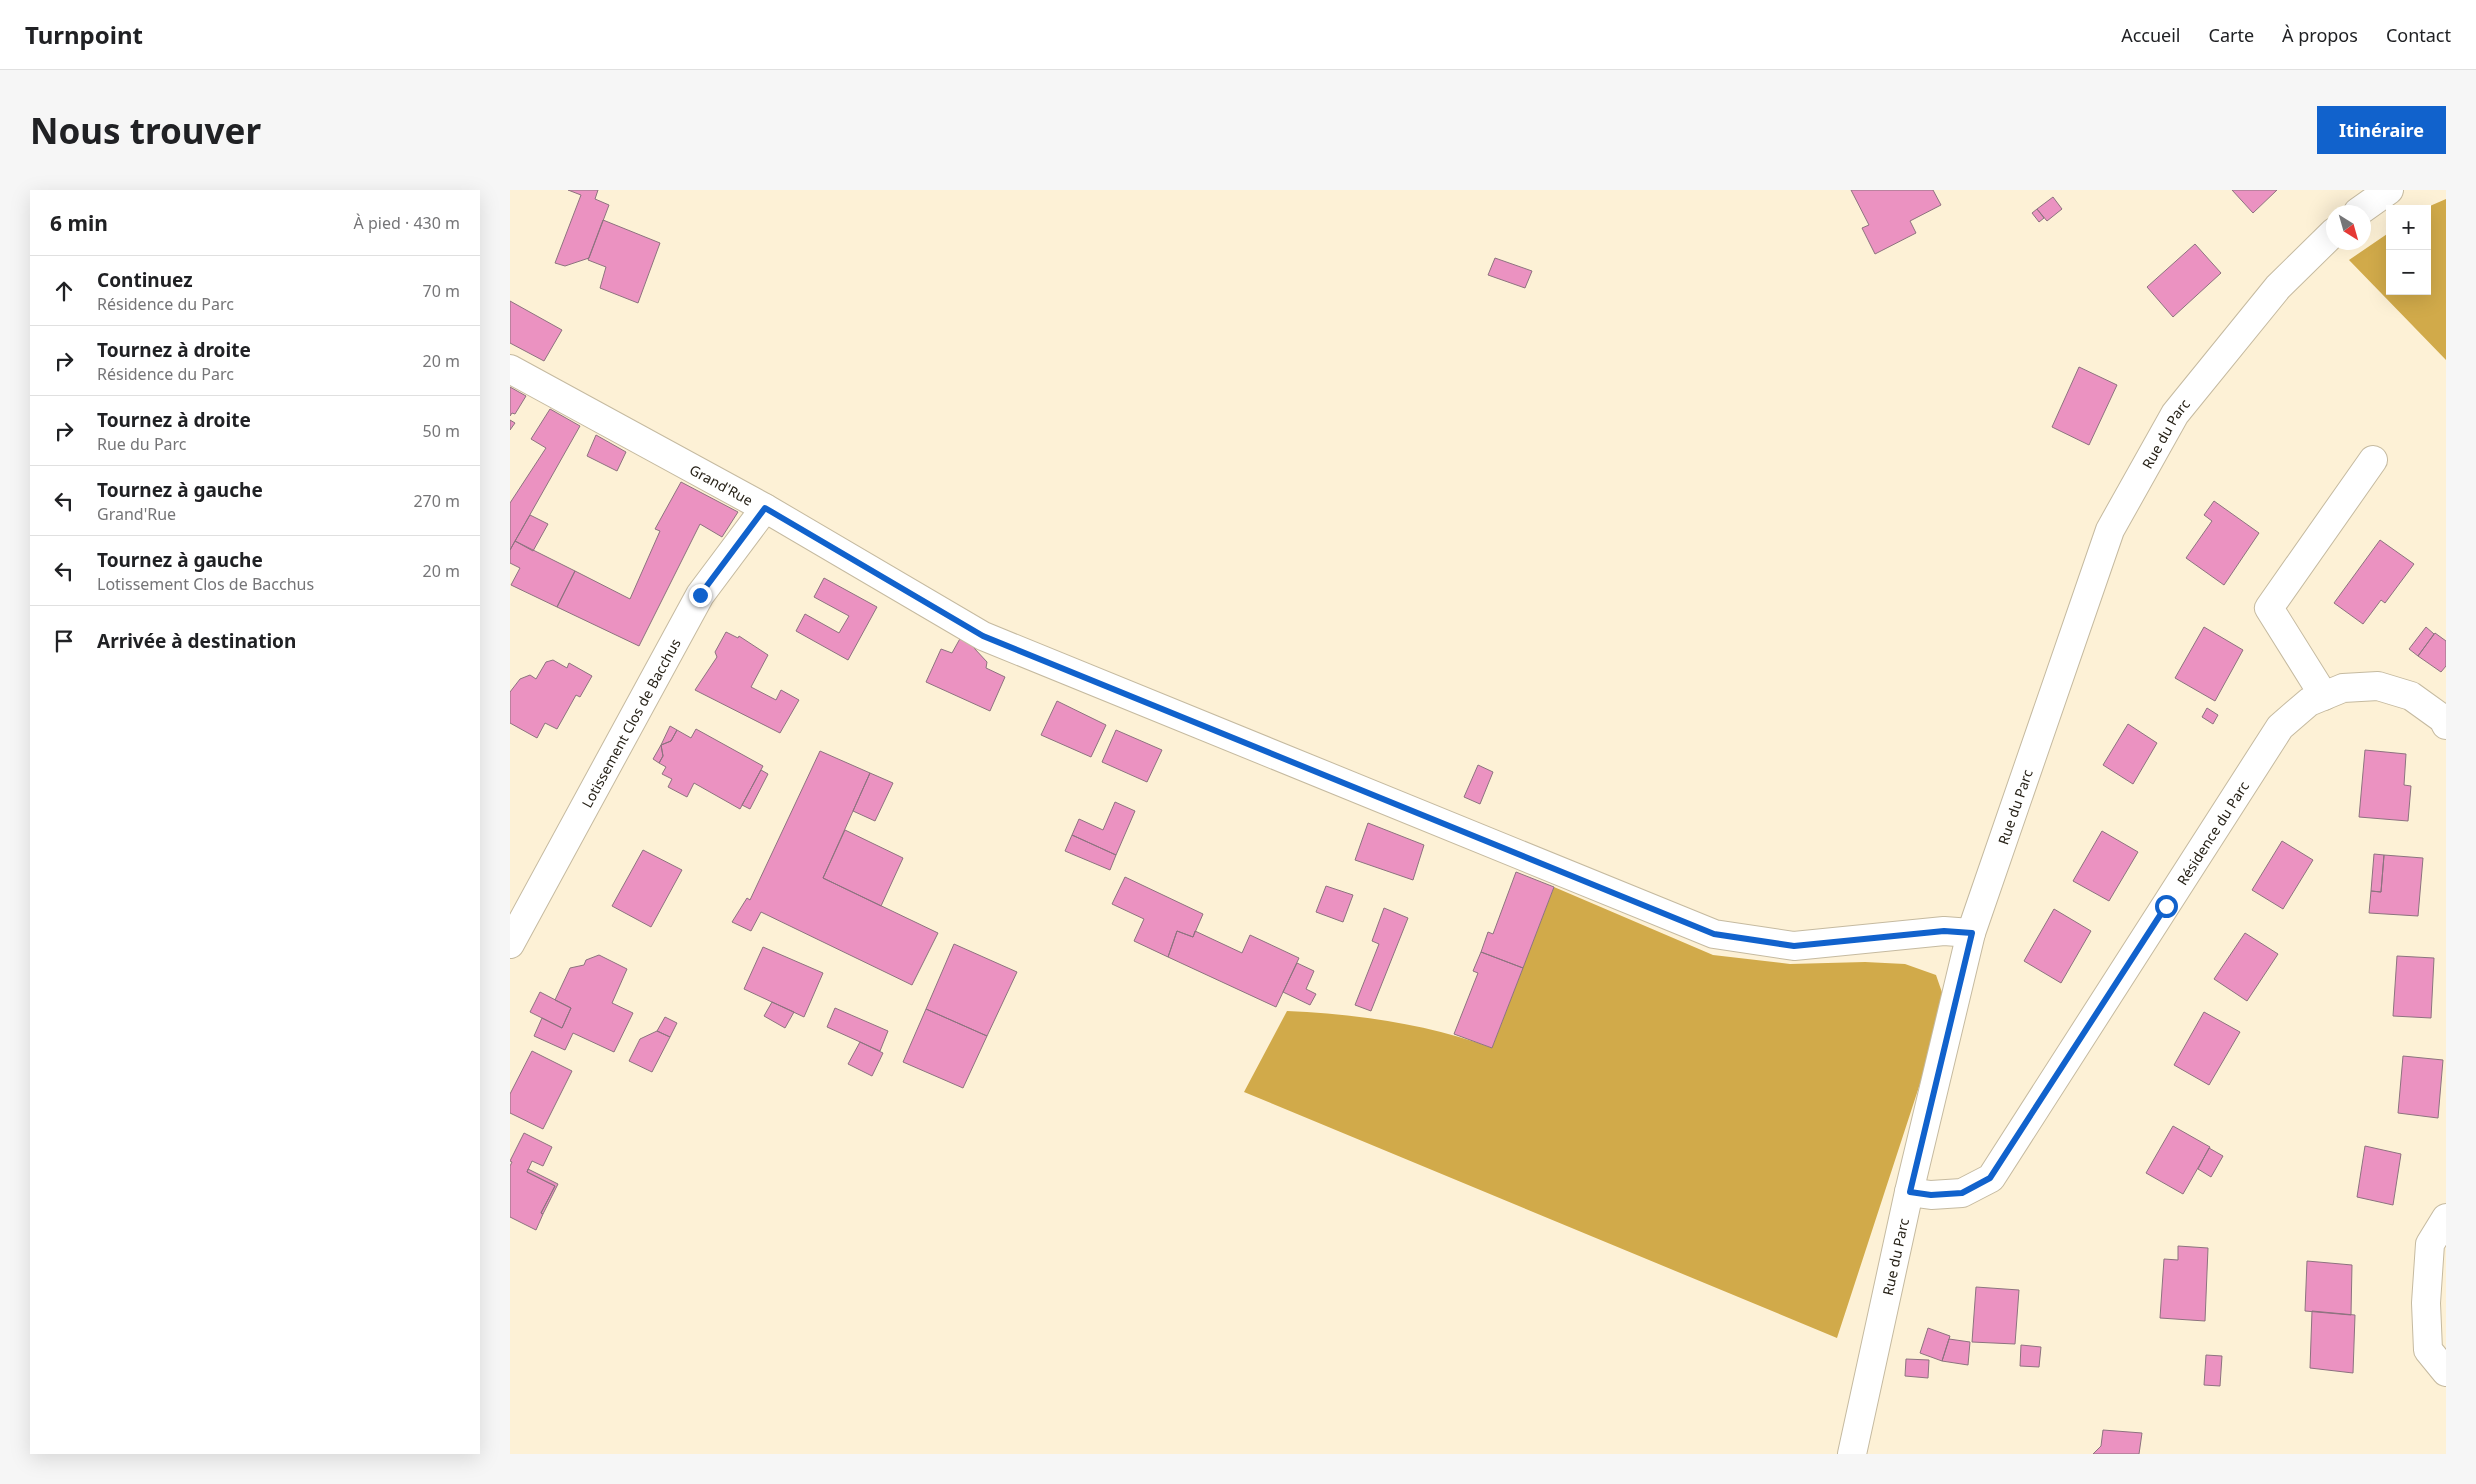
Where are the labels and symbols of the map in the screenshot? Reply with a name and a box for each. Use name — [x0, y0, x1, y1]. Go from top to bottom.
north arrow — [2326, 205, 2371, 250]
street label: Rue du Parc — [2137, 394, 2194, 472]
street label: Grand'Rue — [687, 459, 757, 509]
route end — [689, 584, 712, 607]
street label: Lotissement Clos de Bacchus — [577, 634, 684, 811]
street label: Rue du Parc — [1993, 766, 2036, 847]
street label: Résidence du Parc — [2172, 777, 2253, 888]
route start — [2155, 895, 2178, 918]
street label: Rue du Parc — [1877, 1216, 1913, 1297]

